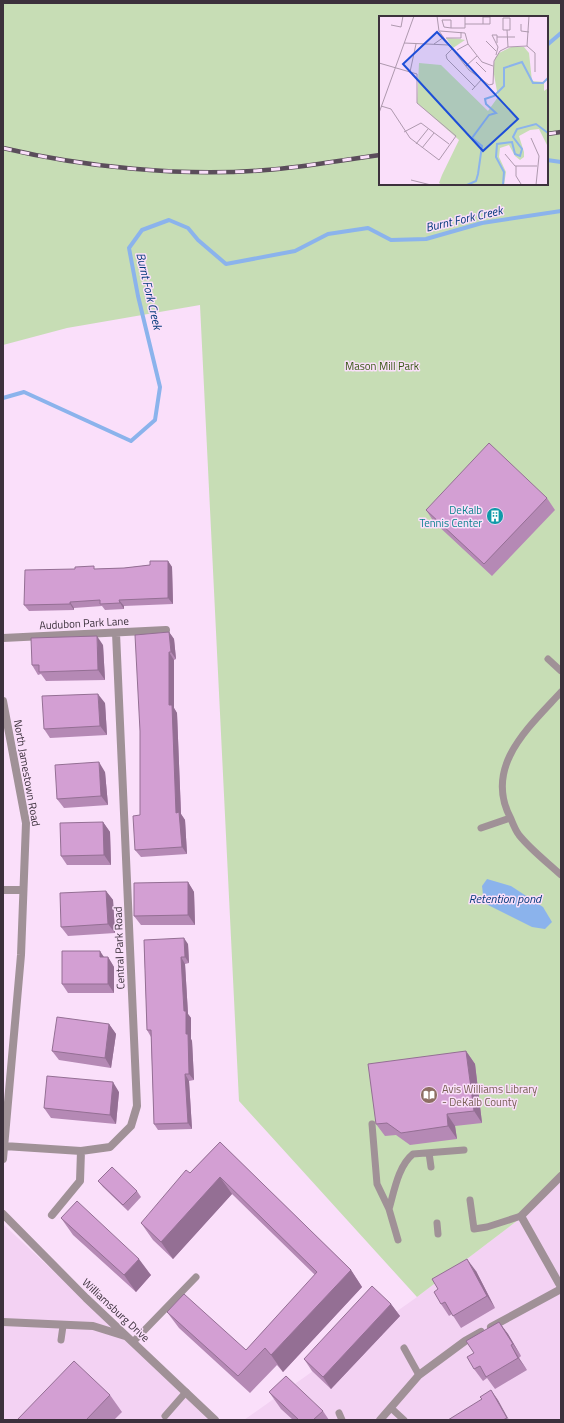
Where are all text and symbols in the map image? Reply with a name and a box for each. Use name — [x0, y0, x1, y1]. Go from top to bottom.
inset map — [379, 16, 548, 185]
water label: Burnt Fork Creek — [423, 200, 506, 237]
water label: Burnt Fork Creek — [131, 250, 168, 333]
park label: Mason Mill Park — [345, 358, 420, 374]
place label: DeKalb Tennis Center — [419, 502, 482, 531]
building icon: DeKalb Tennis Center — [485, 506, 505, 526]
street label: Audubon Park Lane — [39, 613, 130, 633]
street label: North Jamestown Road — [10, 718, 44, 828]
water label: Retention pond — [469, 889, 543, 908]
street label: Central Park Road — [110, 906, 128, 990]
place label: Avis Williams Library - DeKalb County — [442, 1081, 538, 1110]
library icon: Avis Williams Library - DeKalb County — [419, 1085, 439, 1105]
street label: Williamsburg Drive — [79, 1274, 154, 1346]

